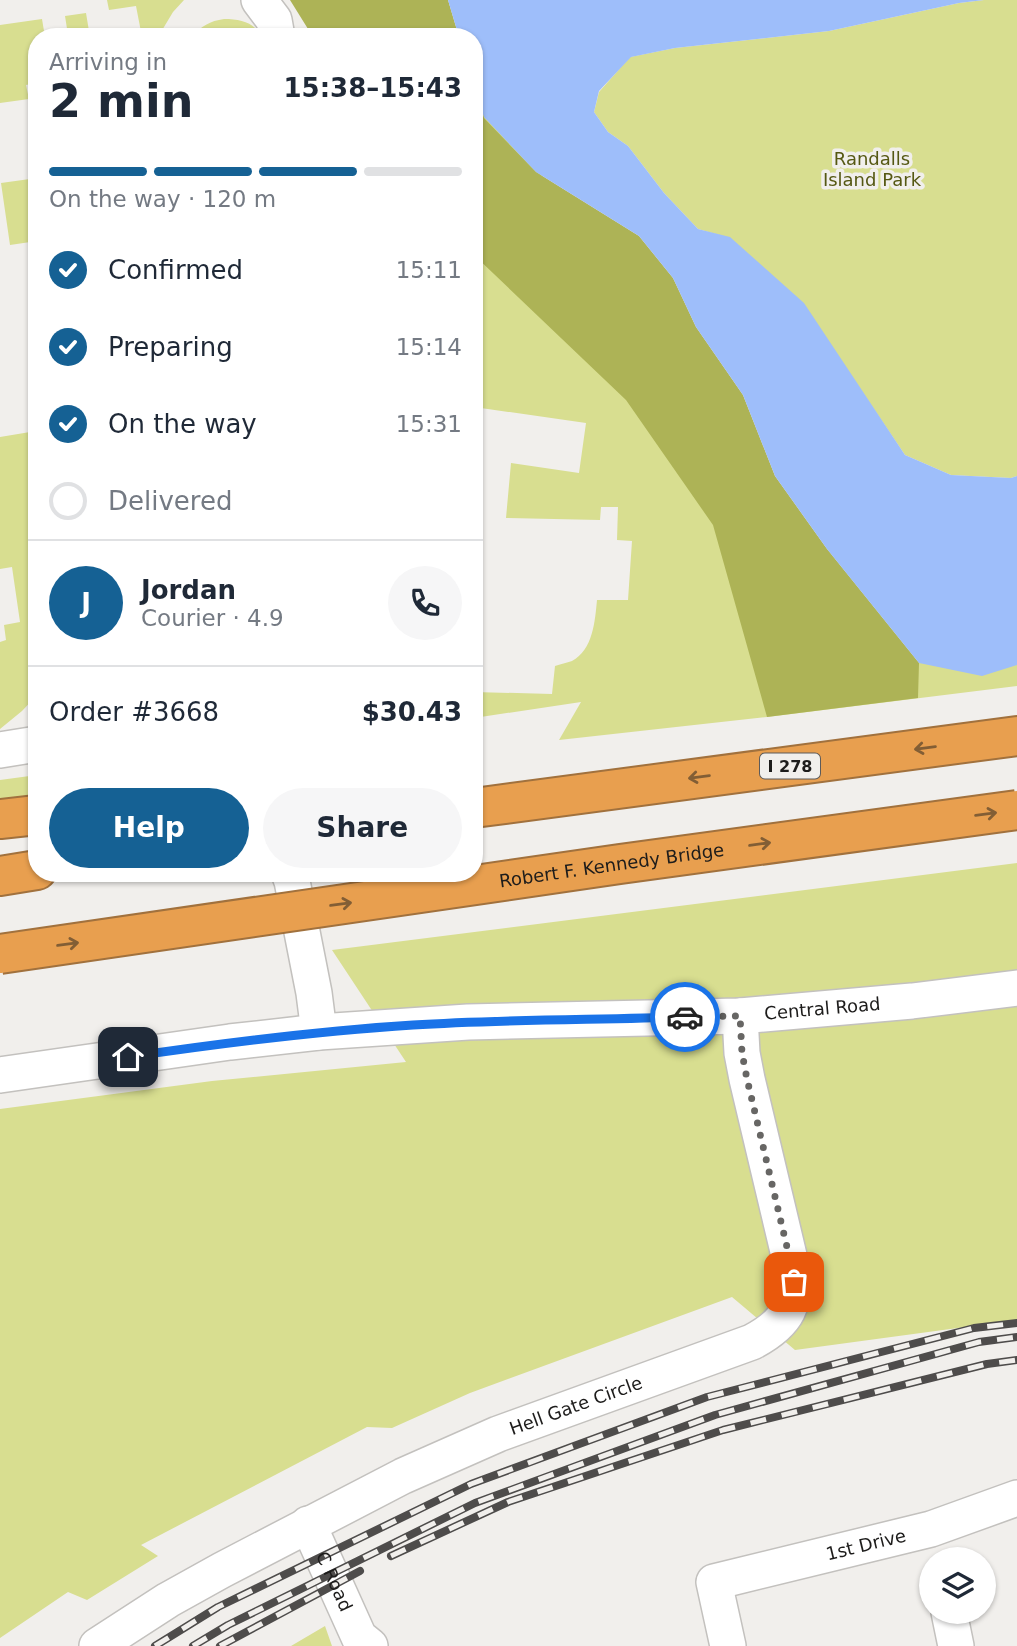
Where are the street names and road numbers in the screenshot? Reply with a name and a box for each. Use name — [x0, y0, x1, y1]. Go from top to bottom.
road number: I 278 — [760, 754, 820, 778]
street label: Robert F. Kennedy Bridge — [498, 839, 725, 891]
street label: Central Road — [763, 993, 881, 1024]
street label: Hell Gate Circle — [506, 1372, 645, 1439]
street label: 1st Drive — [824, 1524, 908, 1564]
street label: C Road — [312, 1548, 357, 1614]

